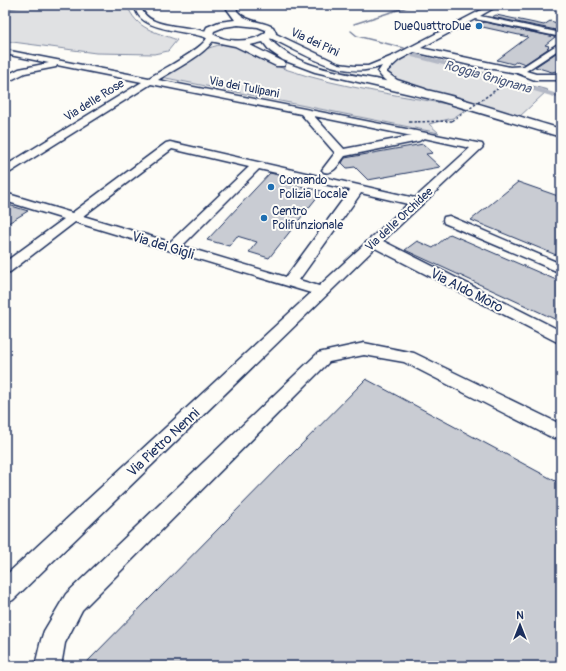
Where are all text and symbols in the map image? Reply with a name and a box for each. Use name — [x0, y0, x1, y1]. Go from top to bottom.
place label: DueQuattroDue — [394, 19, 471, 34]
marker: DueQuattroDue — [474, 21, 484, 31]
street label: Via dei Pini — [288, 25, 341, 60]
water label: Roggia Gnignana — [442, 57, 534, 97]
street label: Via dei Tulipani — [207, 73, 280, 102]
street label: Via delle Rose — [61, 76, 127, 125]
place label: Comando Polizia Locale — [279, 173, 347, 202]
marker: Comando Polizia Locale — [266, 182, 276, 192]
street label: Via delle Orchidee — [362, 184, 436, 255]
place label: Centro Polifunzionale — [272, 204, 343, 233]
marker: Centro Polifunzionale — [259, 213, 269, 223]
street label: Via dei Gigli — [130, 228, 197, 263]
street label: Via Aldo Moro — [427, 265, 507, 316]
street label: Via Pietro Nenni — [124, 404, 203, 480]
north arrow — [500, 605, 540, 645]
text: N — [516, 609, 524, 622]

